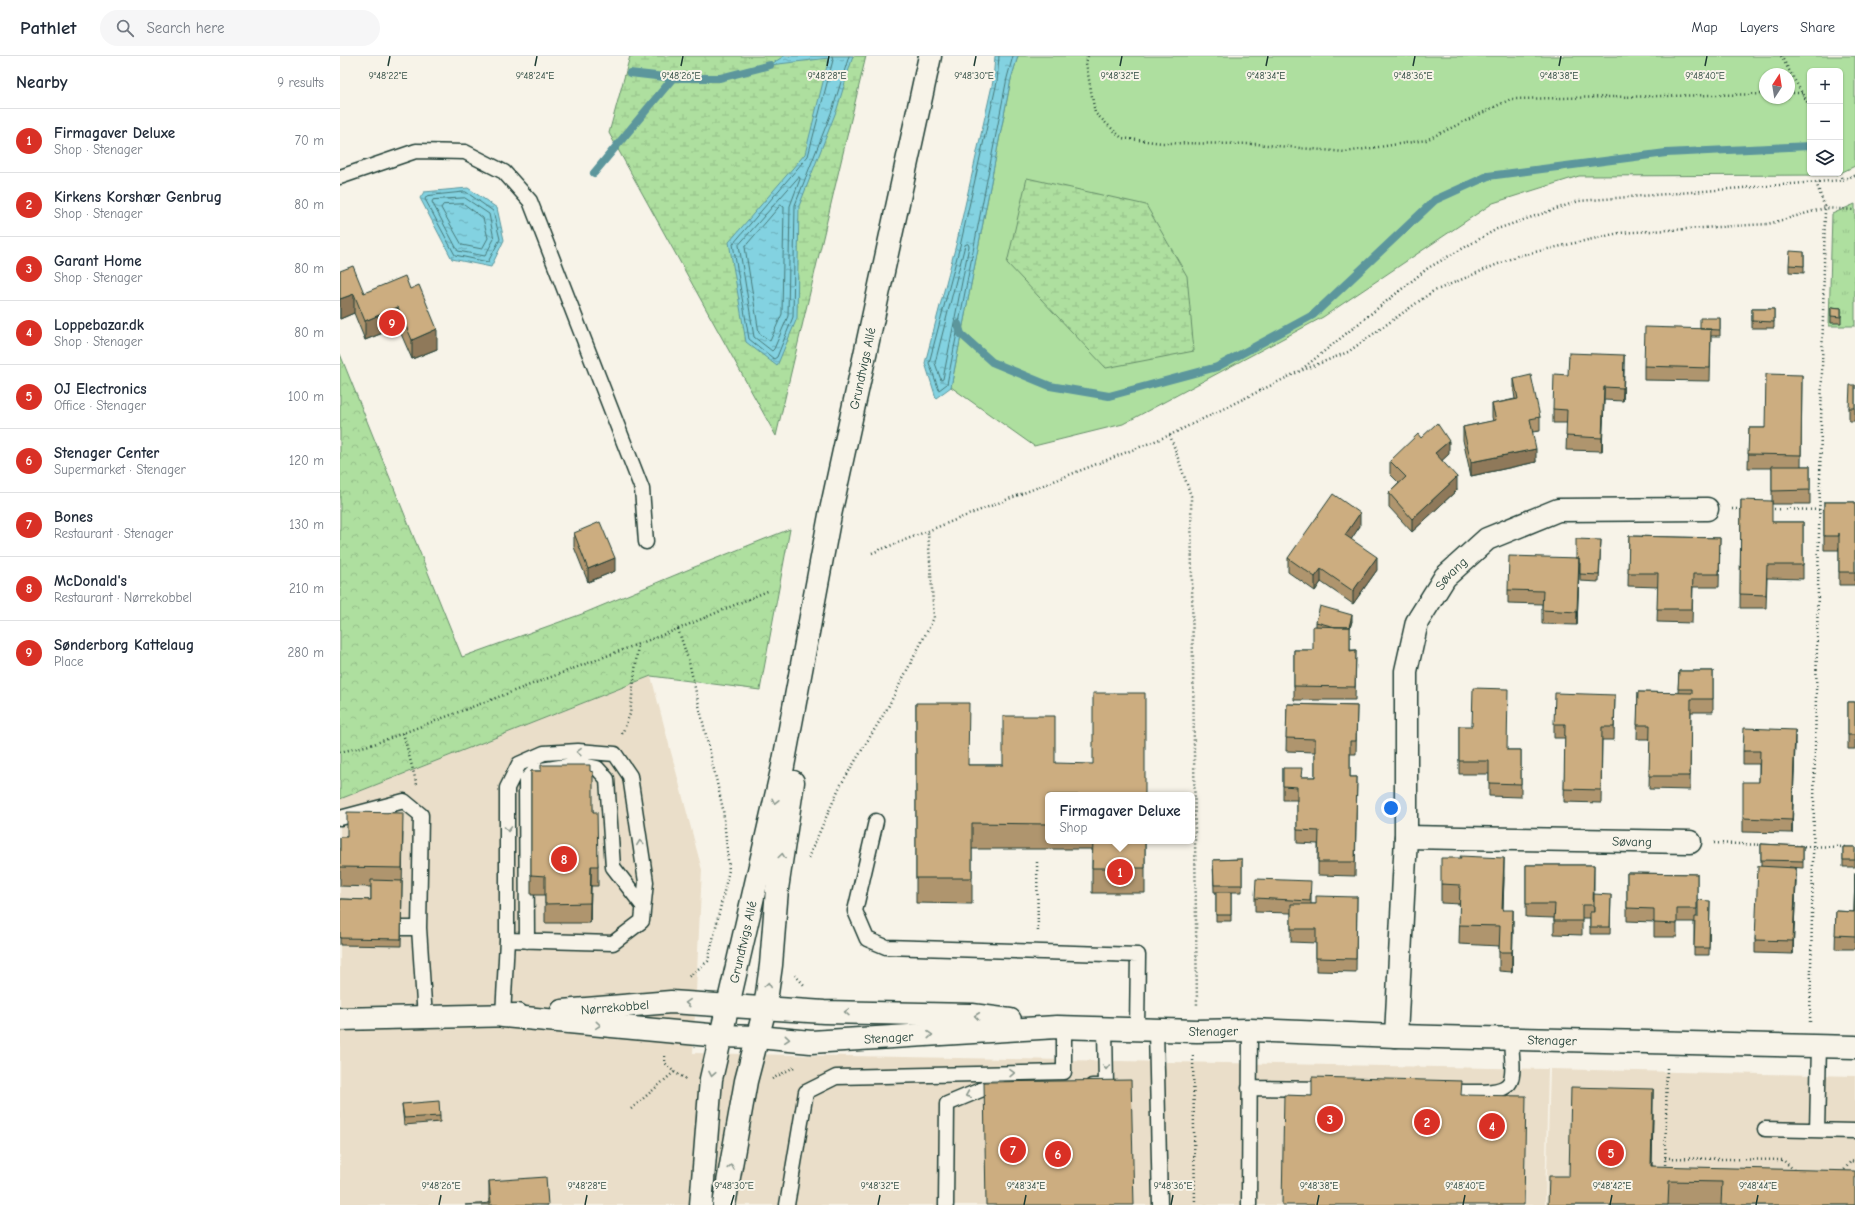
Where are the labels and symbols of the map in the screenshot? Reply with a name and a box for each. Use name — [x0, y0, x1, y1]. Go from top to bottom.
north arrow — [1759, 68, 1795, 104]
text: 9°48'22"E — [369, 70, 407, 82]
text: 9°48'24"E — [516, 70, 554, 82]
text: 9°48'26"E — [661, 70, 701, 82]
text: 9°48'28"E — [808, 70, 846, 82]
text: 9°48'30"E — [954, 70, 994, 82]
text: 9°48'32"E — [1101, 70, 1139, 82]
text: 9°48'34"E — [1247, 70, 1285, 82]
text: 9°48'36"E — [1394, 70, 1433, 82]
text: 9°48'38"E — [1540, 70, 1578, 82]
text: 9°48'40"E — [1685, 70, 1725, 82]
pin: 9 — [379, 308, 405, 338]
street label: Grundtvigs Allé — [846, 325, 878, 411]
street label: Søvang — [1432, 554, 1470, 592]
one-way arrow — [576, 748, 582, 756]
one-way arrow — [771, 798, 779, 805]
your location — [1381, 798, 1401, 818]
one-way arrow — [503, 826, 512, 832]
street label: Søvang — [1612, 833, 1652, 849]
one-way arrow — [636, 840, 645, 846]
pin: 8 — [551, 844, 577, 874]
one-way arrow — [777, 853, 786, 859]
pin: 1 — [1107, 857, 1133, 887]
street label: Grundtvigs Allé — [726, 899, 759, 984]
one-way arrow — [763, 982, 772, 988]
street label: Nørrekobbel — [580, 996, 649, 1017]
one-way arrow — [685, 998, 691, 1007]
one-way arrow — [844, 1008, 850, 1016]
one-way arrow — [974, 1012, 980, 1021]
one-way arrow — [595, 1020, 601, 1029]
street label: Stenager — [1188, 1023, 1239, 1039]
street label: Stenager — [864, 1028, 915, 1046]
one-way arrow — [927, 1030, 933, 1039]
street label: Stenager — [1527, 1032, 1578, 1048]
one-way arrow — [784, 1035, 790, 1044]
one-way arrow — [1101, 1064, 1110, 1070]
one-way arrow — [1009, 1069, 1015, 1077]
one-way arrow — [709, 1071, 717, 1077]
one-way arrow — [965, 1090, 973, 1098]
pin: 3 — [1317, 1104, 1343, 1134]
pin: 2 — [1414, 1107, 1440, 1137]
pin: 4 — [1479, 1111, 1505, 1141]
pin: 7 — [1000, 1135, 1026, 1165]
pin: 5 — [1598, 1138, 1624, 1168]
pin: 6 — [1045, 1139, 1071, 1169]
one-way arrow — [726, 1163, 735, 1170]
text: 9°48'26"E — [421, 1180, 461, 1192]
text: 9°48'28"E — [568, 1180, 606, 1192]
text: 9°48'30"E — [714, 1180, 754, 1192]
text: 9°48'32"E — [861, 1180, 899, 1192]
text: 9°48'34"E — [1007, 1180, 1045, 1192]
text: 9°48'36"E — [1154, 1180, 1193, 1192]
text: 9°48'38"E — [1300, 1180, 1338, 1192]
text: 9°48'40"E — [1445, 1180, 1485, 1192]
text: 9°48'42"E — [1593, 1180, 1631, 1192]
text: 9°48'44"E — [1739, 1180, 1777, 1192]

